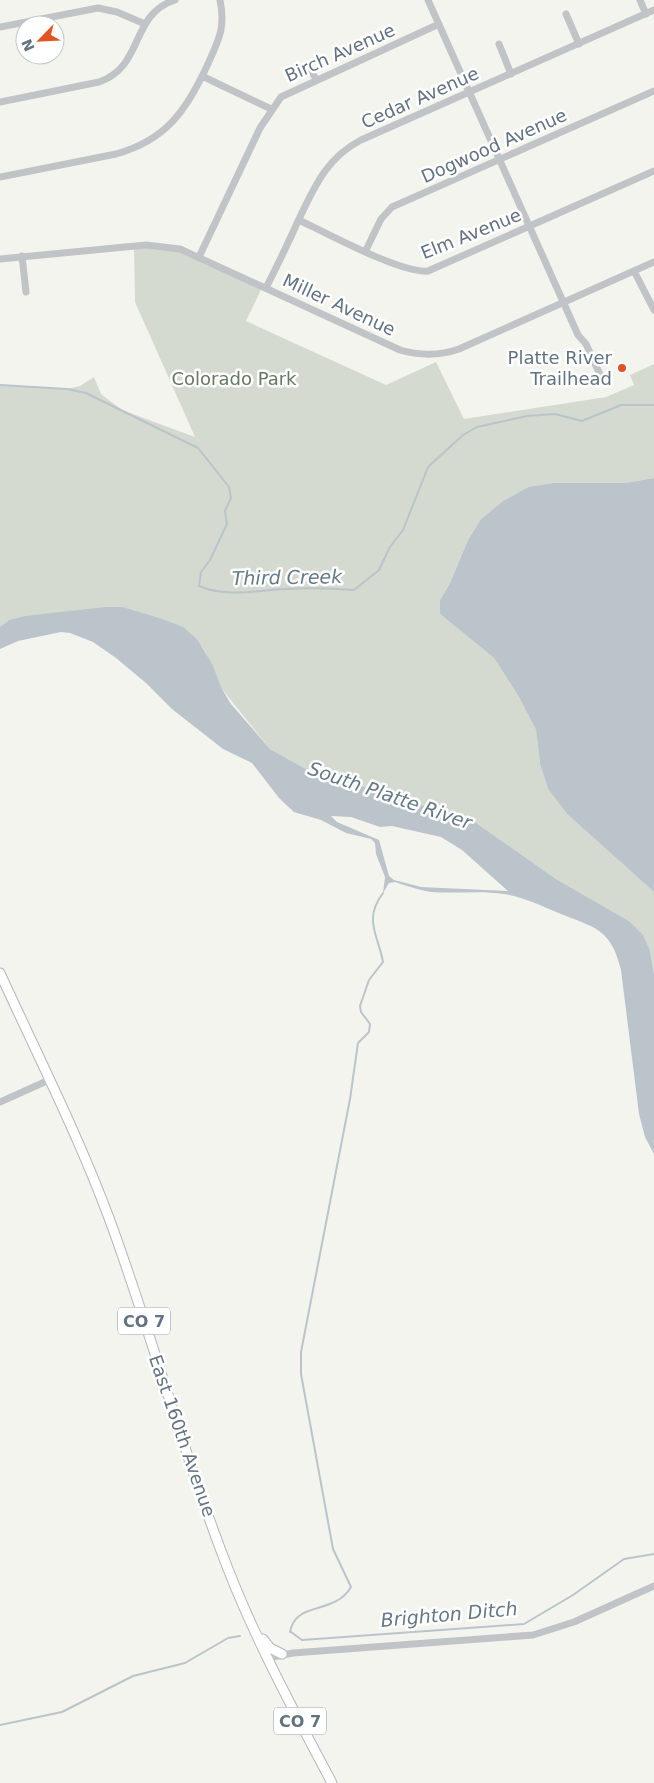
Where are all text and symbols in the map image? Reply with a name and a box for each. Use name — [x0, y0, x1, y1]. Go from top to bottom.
north arrow — [15, 15, 65, 65]
street label: Birch Avenue — [282, 19, 398, 86]
text: N — [18, 37, 38, 54]
street label: Cedar Avenue — [358, 62, 482, 133]
street label: Dogwood Avenue — [418, 104, 570, 187]
street label: Elm Avenue — [417, 204, 524, 263]
street label: Miller Avenue — [280, 269, 399, 340]
place label: Platte River Trailhead — [508, 347, 613, 389]
marker: Platte River Trailhead — [616, 362, 628, 374]
park label: Colorado Park — [171, 368, 297, 389]
water label: Third Creek — [232, 565, 343, 589]
water label: South Platte River — [305, 757, 476, 834]
road number: CO 7 — [118, 1308, 170, 1334]
street label: East 160th Avenue — [145, 1352, 220, 1520]
water label: Brighton Ditch — [380, 1597, 518, 1631]
road number: CO 7 — [274, 1708, 326, 1734]

